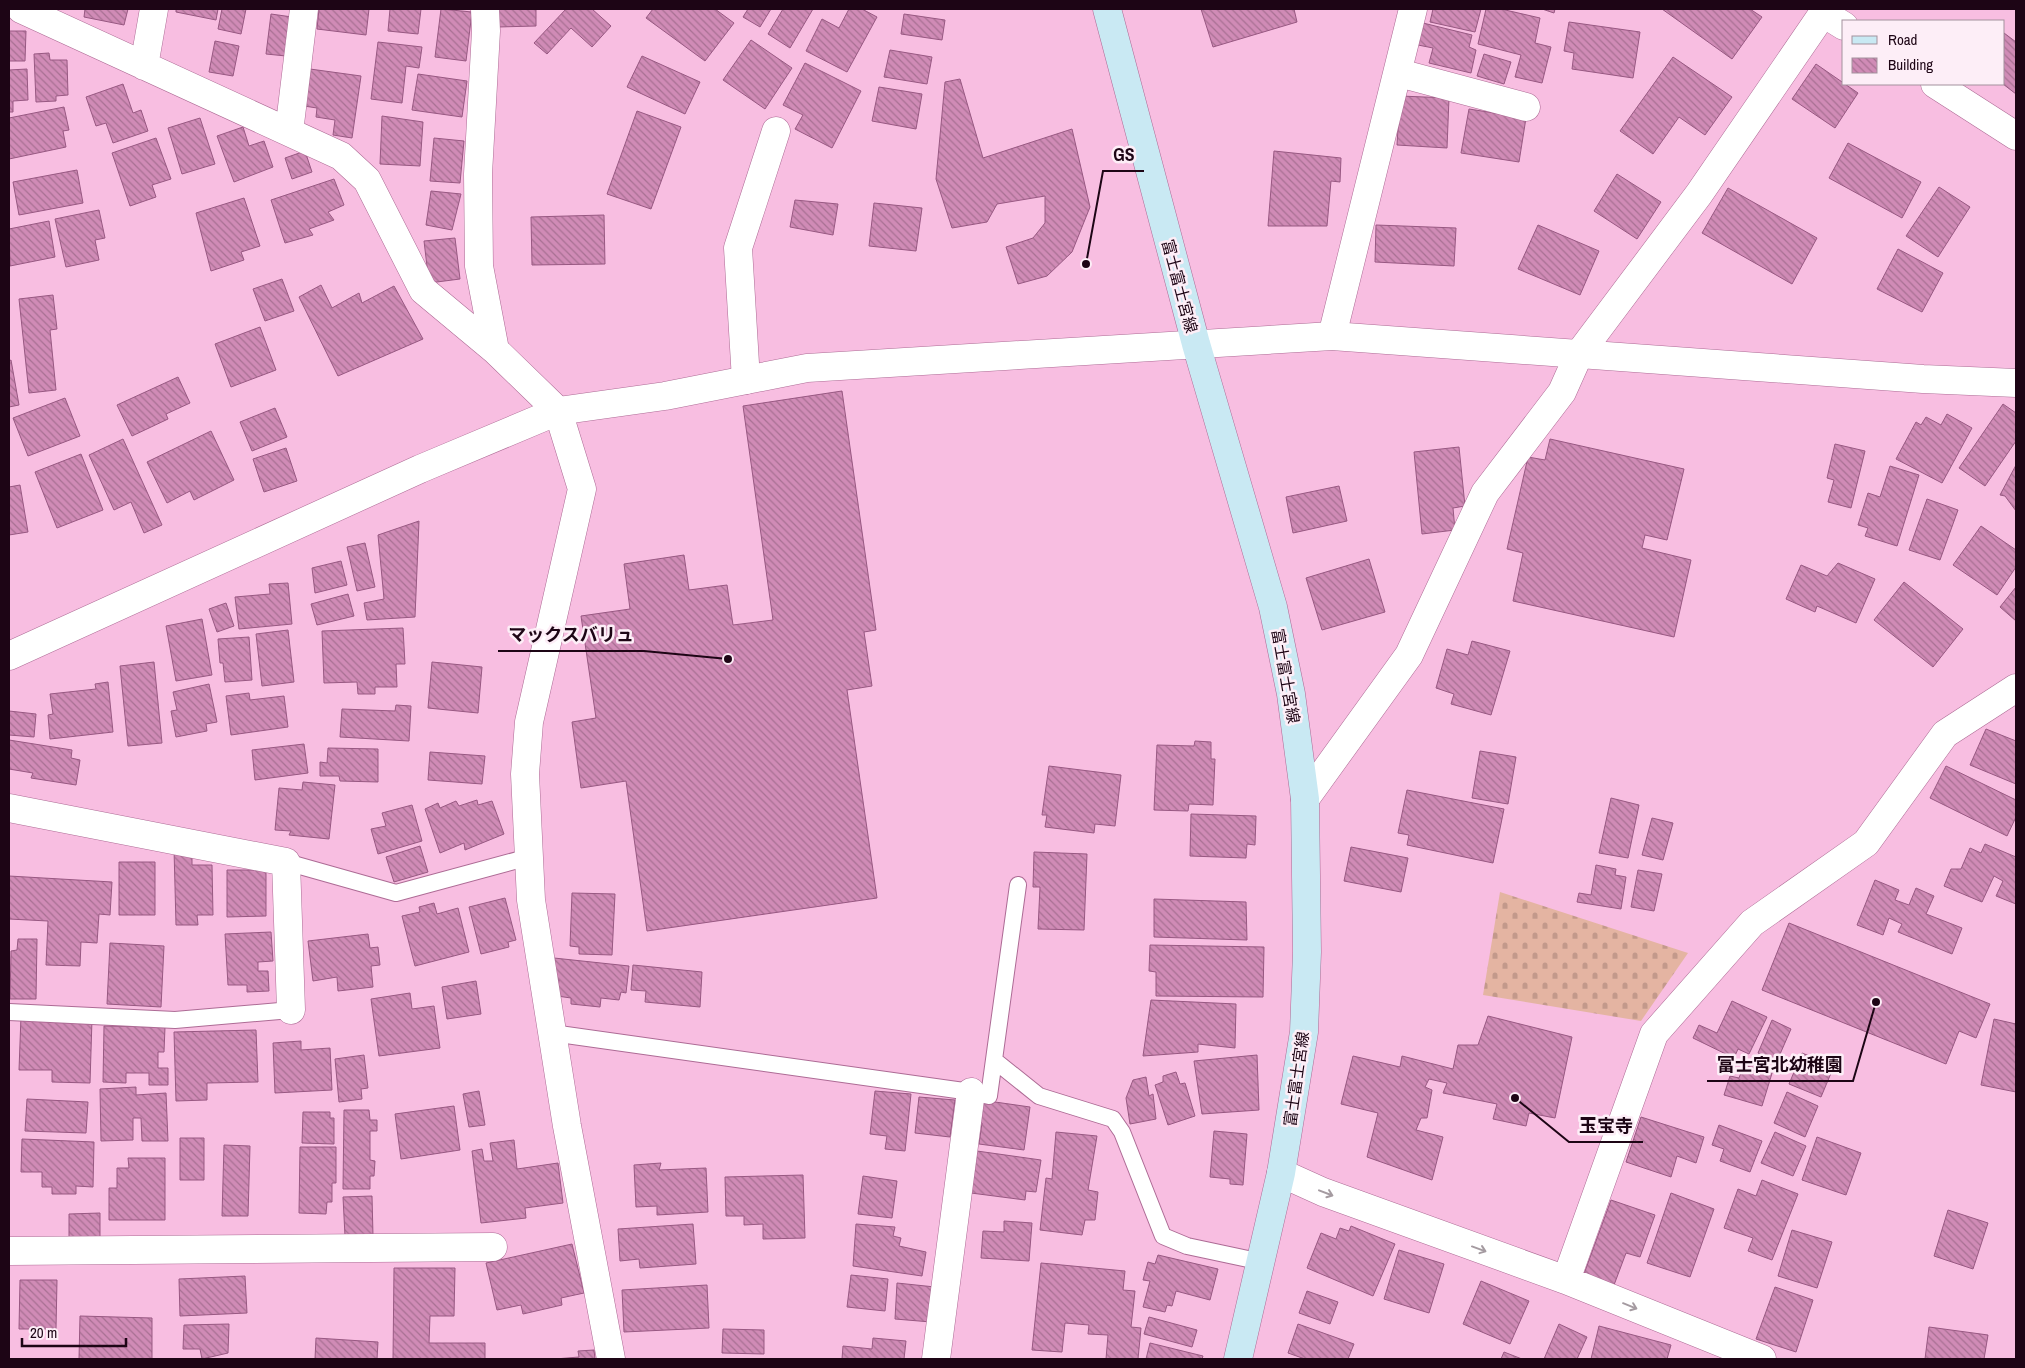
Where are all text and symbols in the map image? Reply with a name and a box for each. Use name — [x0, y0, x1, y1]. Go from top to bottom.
legend — [1842, 20, 2005, 85]
text: Road — [1888, 29, 1917, 50]
text: Building — [1888, 54, 1933, 75]
callout: GS — [1103, 138, 1144, 171]
text: GS — [1113, 142, 1135, 167]
street label: 富士富士宮線 — [1157, 237, 1203, 335]
callout: マックスバリュ — [498, 618, 644, 651]
text: マックスバリュ — [508, 622, 634, 647]
street label: 富士富士宮線 — [1267, 627, 1305, 725]
street label: 富士富士宮線 — [1278, 1030, 1314, 1128]
callout: 富士宮北幼稚園 — [1707, 1048, 1853, 1081]
text: 富士宮北幼稚園 — [1717, 1052, 1843, 1077]
callout: 玉宝寺 — [1569, 1109, 1643, 1142]
text: 玉宝寺 — [1579, 1113, 1633, 1138]
one-way arrow — [1318, 1189, 1333, 1198]
one-way arrow — [1470, 1245, 1486, 1254]
one-way arrow — [1622, 1302, 1637, 1312]
scale bar — [22, 1316, 126, 1348]
text: 20 m — [30, 1322, 57, 1343]

